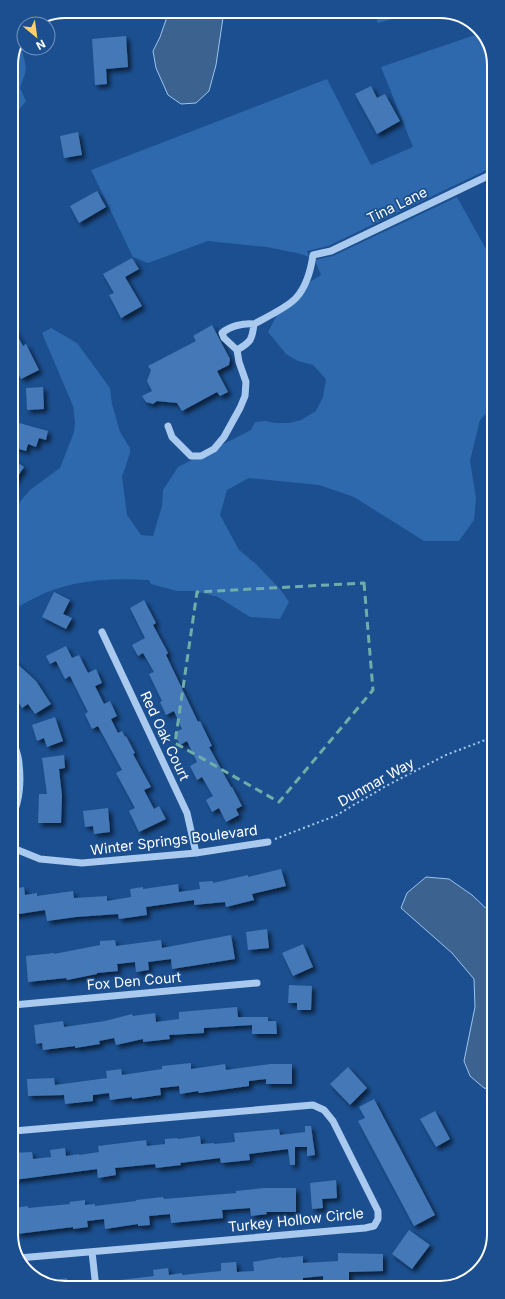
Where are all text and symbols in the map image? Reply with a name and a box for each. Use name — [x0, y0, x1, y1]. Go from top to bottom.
north arrow — [16, 16, 56, 56]
text: N — [34, 37, 48, 53]
street label: Tina Lane — [364, 183, 430, 226]
street label: Red Oak Court — [137, 688, 194, 784]
street label: Dunmar Way — [335, 754, 417, 810]
street label: Winter Springs Boulevard — [89, 821, 258, 858]
street label: Fox Den Court — [86, 968, 182, 993]
street label: Turkey Hollow Circle — [227, 1204, 365, 1235]

